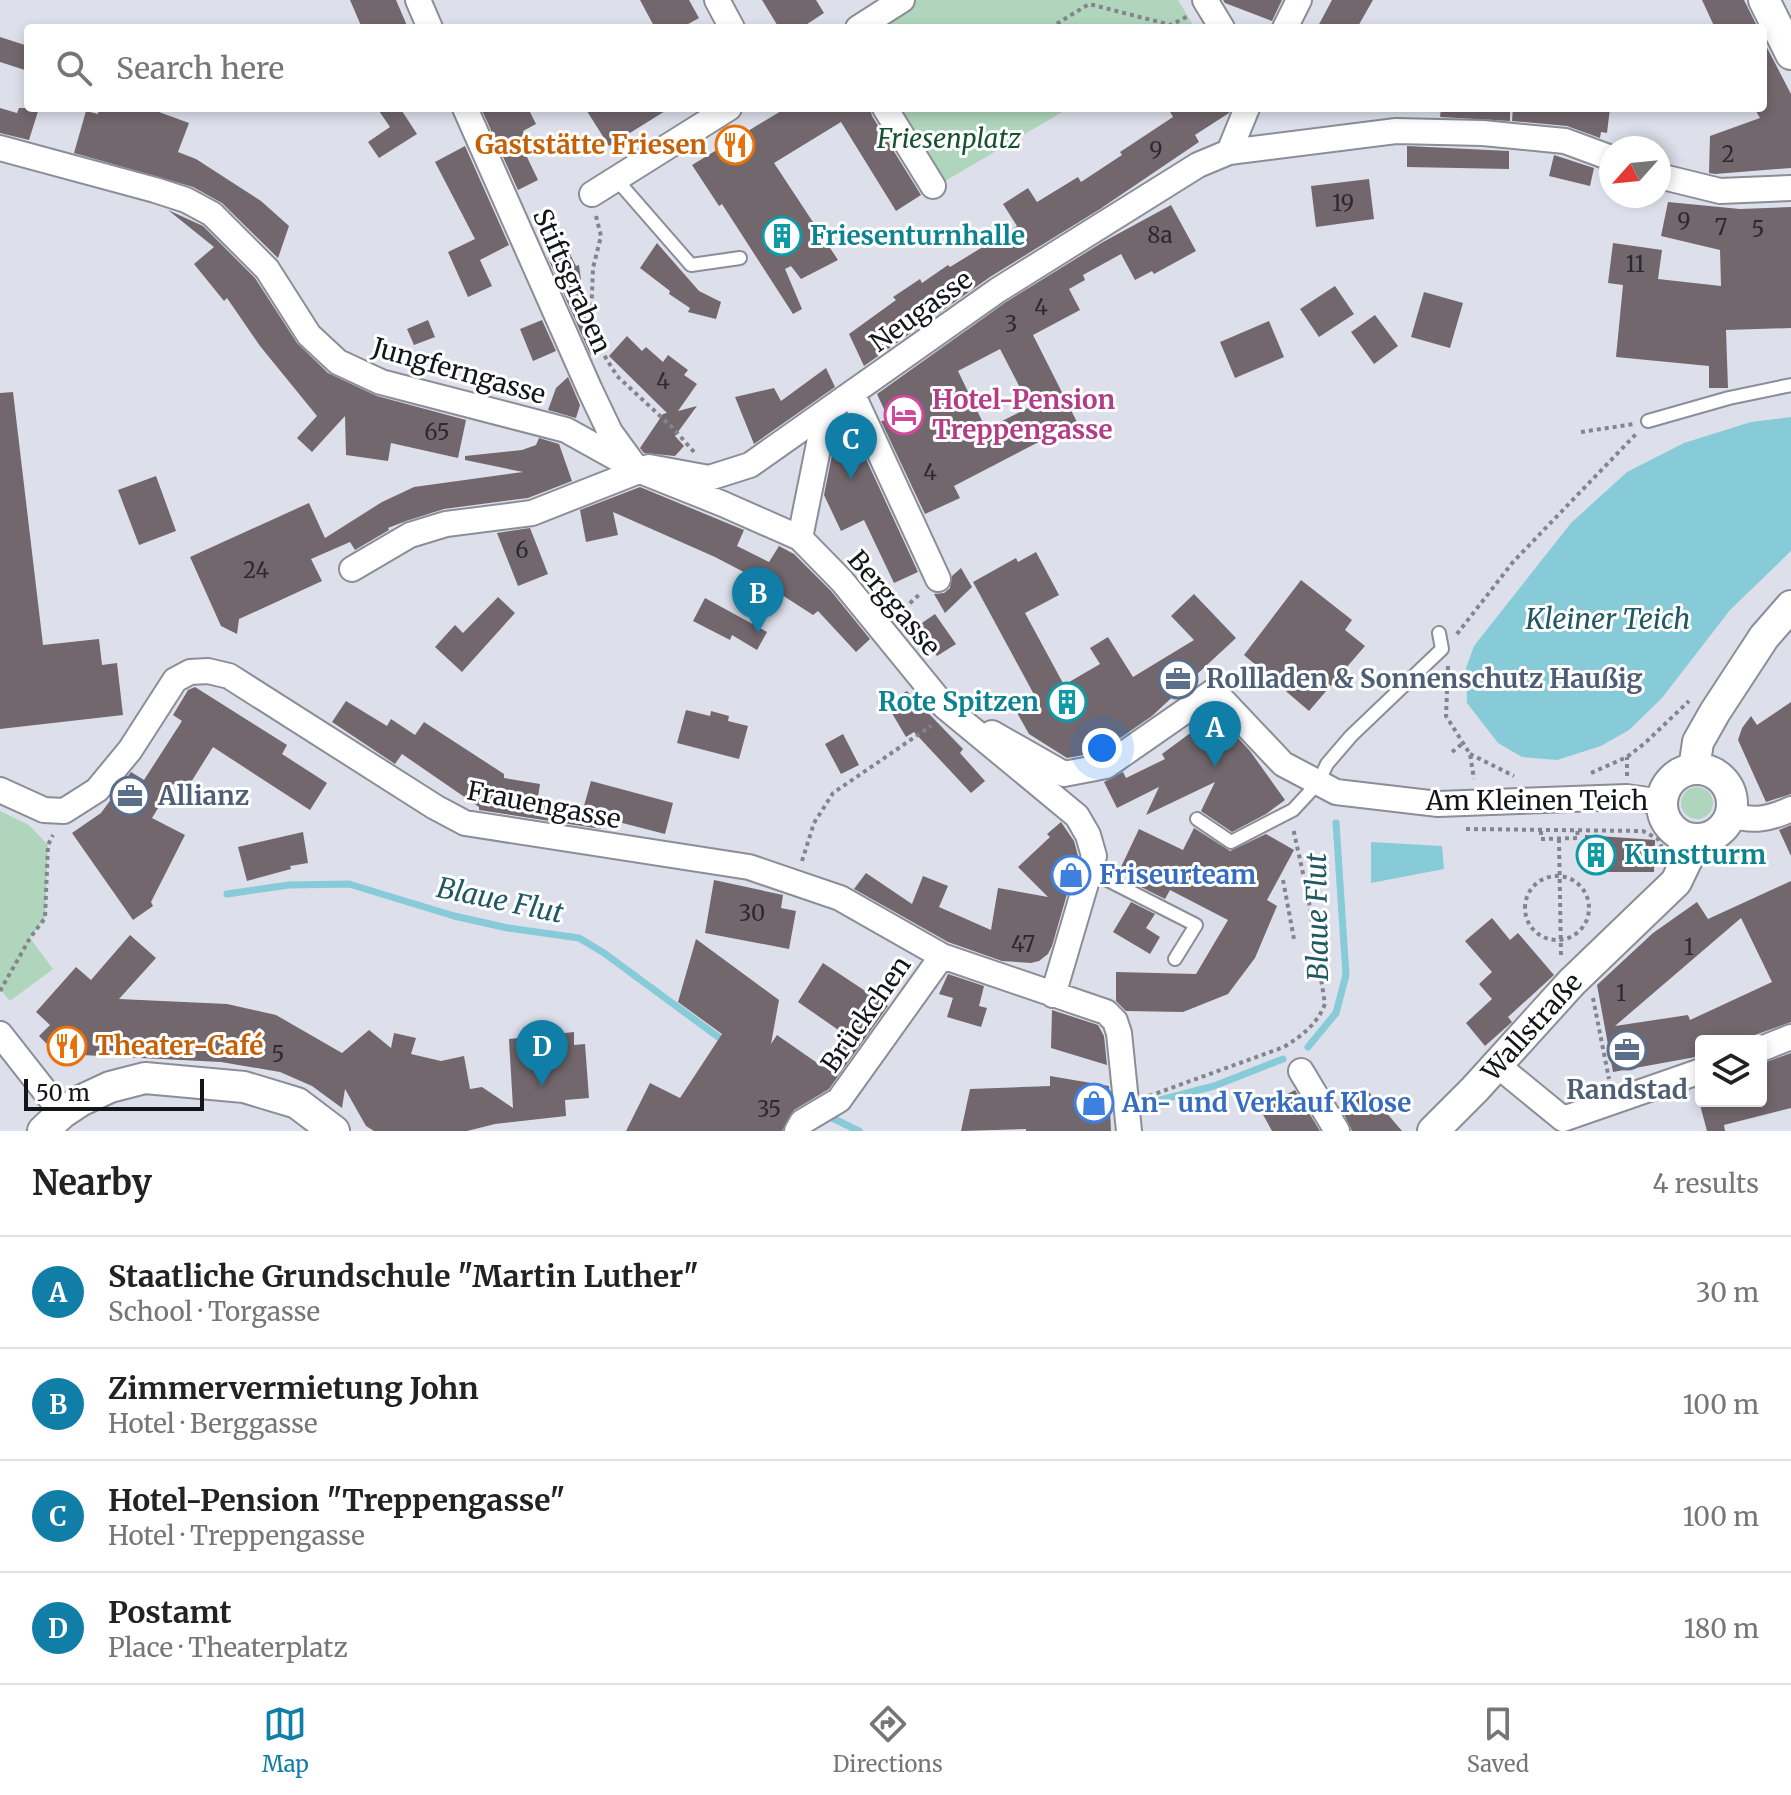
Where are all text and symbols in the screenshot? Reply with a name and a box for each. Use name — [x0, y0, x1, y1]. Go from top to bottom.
search box — [24, 24, 1767, 112]
icon: search — [52, 46, 96, 90]
text: Search here — [116, 49, 284, 87]
park label: Friesenplatz — [876, 122, 1022, 155]
restaurant icon: Gaststätte Friesen — [714, 124, 756, 166]
place label: Gaststätte Friesen — [475, 128, 707, 161]
house number: 9 — [1149, 136, 1163, 164]
north arrow — [1599, 136, 1671, 208]
house number: 2 — [1721, 140, 1735, 168]
house number: 19 — [1332, 189, 1354, 217]
street label: Stiftsgraben — [526, 203, 619, 358]
house number: 9 — [1677, 207, 1691, 235]
house number: 7 — [1715, 213, 1727, 241]
building icon: Friesenturnhalle — [761, 215, 803, 257]
house number: 5 — [1752, 215, 1764, 243]
place label: Friesenturnhalle — [810, 219, 1025, 252]
house number: 8a — [1147, 221, 1173, 249]
house number: 11 — [1625, 250, 1645, 278]
street label: Neugasse — [863, 262, 978, 359]
house number: 4 — [1034, 293, 1048, 321]
house number: 3 — [1005, 310, 1017, 338]
street label: Jungferngasse — [368, 330, 550, 411]
house number: 4 — [656, 367, 670, 395]
place label: Hotel-Pension Treppengasse — [932, 383, 1116, 446]
hotel icon: Hotel-Pension Treppengasse — [883, 394, 925, 436]
pin: C — [825, 413, 877, 479]
house number: 65 — [424, 418, 450, 446]
house number: 4 — [923, 458, 937, 486]
house number: 6 — [515, 536, 529, 564]
street label: Berggasse — [841, 543, 948, 662]
house number: 24 — [243, 556, 269, 584]
pin: B — [732, 567, 784, 633]
water label: Kleiner Teich — [1525, 601, 1690, 637]
office icon: Rollladen & Sonnenschutz Haußig — [1157, 658, 1199, 700]
place label: Rollladen & Sonnenschutz Haußig — [1206, 662, 1643, 695]
building icon: Rote Spitzen — [1046, 681, 1088, 723]
place label: Rote Spitzen — [878, 685, 1039, 718]
pin: A — [1189, 701, 1241, 767]
your location — [1082, 728, 1122, 768]
street label: Frauengasse — [464, 773, 624, 836]
office icon: Allianz — [109, 775, 151, 817]
place label: Allianz — [157, 779, 249, 812]
street label: Am Kleinen Teich — [1425, 784, 1648, 817]
building icon: Kunstturm — [1575, 834, 1617, 876]
place label: Kunstturm — [1624, 838, 1766, 871]
water label: Blaue Flut — [1298, 852, 1336, 981]
shop icon: Friseurteam — [1050, 854, 1092, 896]
place label: Friseurteam — [1099, 858, 1256, 891]
water label: Blaue Flut — [434, 869, 567, 931]
house number: 30 — [739, 899, 765, 927]
house number: 47 — [1011, 930, 1035, 958]
house number: 1 — [1684, 933, 1694, 961]
street label: Brückchen — [813, 949, 918, 1078]
street label: Wallstraße — [1474, 966, 1589, 1088]
house number: 1 — [1616, 979, 1626, 1007]
pin: D — [516, 1020, 568, 1086]
restaurant icon: Theater-Café — [46, 1025, 88, 1067]
place label: Theater-Café — [95, 1029, 263, 1062]
office icon: Randstad — [1606, 1029, 1648, 1071]
map controls — [1695, 1035, 1767, 1107]
button: layers — [1695, 1035, 1767, 1107]
house number: 5 — [272, 1040, 284, 1068]
place label: Randstad — [1566, 1073, 1688, 1106]
scale bar — [24, 1075, 204, 1111]
text: 50 m — [36, 1079, 90, 1107]
shop icon: An- und Verkauf Klose — [1073, 1082, 1115, 1124]
place label: An- und Verkauf Klose — [1121, 1086, 1411, 1119]
house number: 35 — [757, 1095, 781, 1123]
text: Nearby — [32, 1162, 152, 1204]
text: 4 results — [1652, 1167, 1759, 1200]
text: Staatliche Grundschule "Martin Luther" — [108, 1257, 699, 1295]
text: A — [49, 1276, 67, 1309]
text: 30 m — [1696, 1276, 1759, 1309]
text: School · Torgasse — [108, 1295, 320, 1328]
text: Zimmervermietung John — [108, 1369, 479, 1407]
text: B — [49, 1388, 67, 1421]
text: 100 m — [1683, 1388, 1759, 1421]
text: Hotel · Berggasse — [108, 1407, 318, 1440]
text: Hotel-Pension "Treppengasse" — [108, 1481, 565, 1519]
text: C — [49, 1500, 67, 1533]
text: 100 m — [1683, 1500, 1759, 1533]
text: Hotel · Treppengasse — [108, 1519, 365, 1552]
text: Postamt — [108, 1593, 232, 1631]
text: D — [48, 1612, 68, 1645]
text: 180 m — [1684, 1612, 1759, 1645]
text: Place · Theaterplatz — [108, 1631, 348, 1664]
tab: Map — [262, 1702, 309, 1778]
tab: Directions — [833, 1702, 943, 1778]
tab: Saved — [1467, 1702, 1529, 1778]

